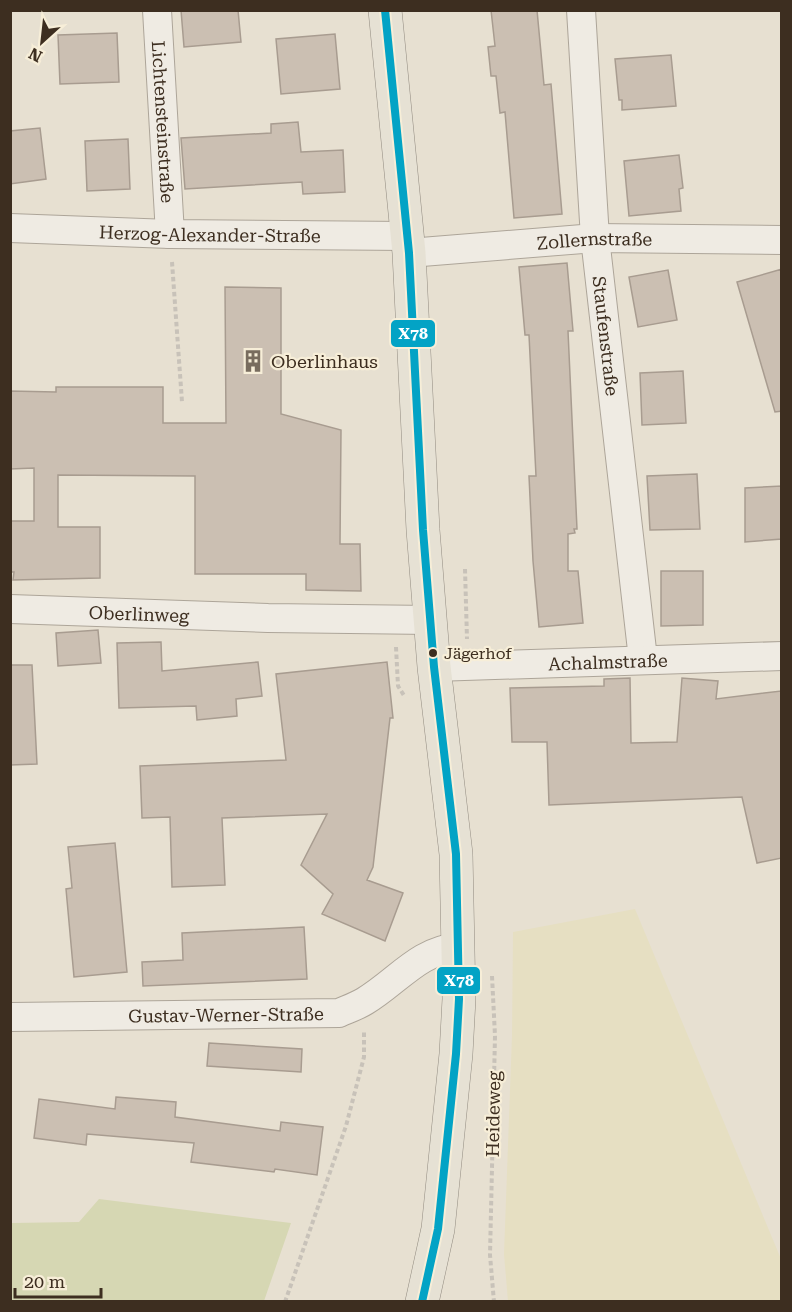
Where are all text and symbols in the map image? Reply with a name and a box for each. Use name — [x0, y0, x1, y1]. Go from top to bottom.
north arrow — [12, 12, 72, 72]
street label: Lichtensteinstraße — [148, 40, 179, 204]
text: N — [26, 44, 45, 66]
street label: Herzog-Alexander-Straße — [99, 221, 321, 246]
street label: Zollernstraße — [536, 227, 653, 253]
street label: Staufenstraße — [589, 275, 623, 397]
line badge: X78 — [390, 319, 436, 348]
text: X78 — [398, 324, 428, 343]
building icon: Oberlinhaus — [240, 348, 266, 374]
place label: Oberlinhaus — [271, 351, 378, 372]
street label: Oberlinweg — [88, 601, 190, 626]
place label: Jägerhof — [444, 644, 512, 663]
marker: Jägerhof — [427, 647, 439, 659]
street label: Achalmstraße — [548, 649, 668, 674]
line badge: X78 — [436, 966, 481, 995]
text: X78 — [444, 971, 474, 990]
street label: Gustav-Werner-Straße — [128, 1003, 324, 1026]
street label: Heideweg — [482, 1070, 504, 1157]
scale bar — [15, 1261, 100, 1299]
text: 20 m — [24, 1271, 65, 1292]

